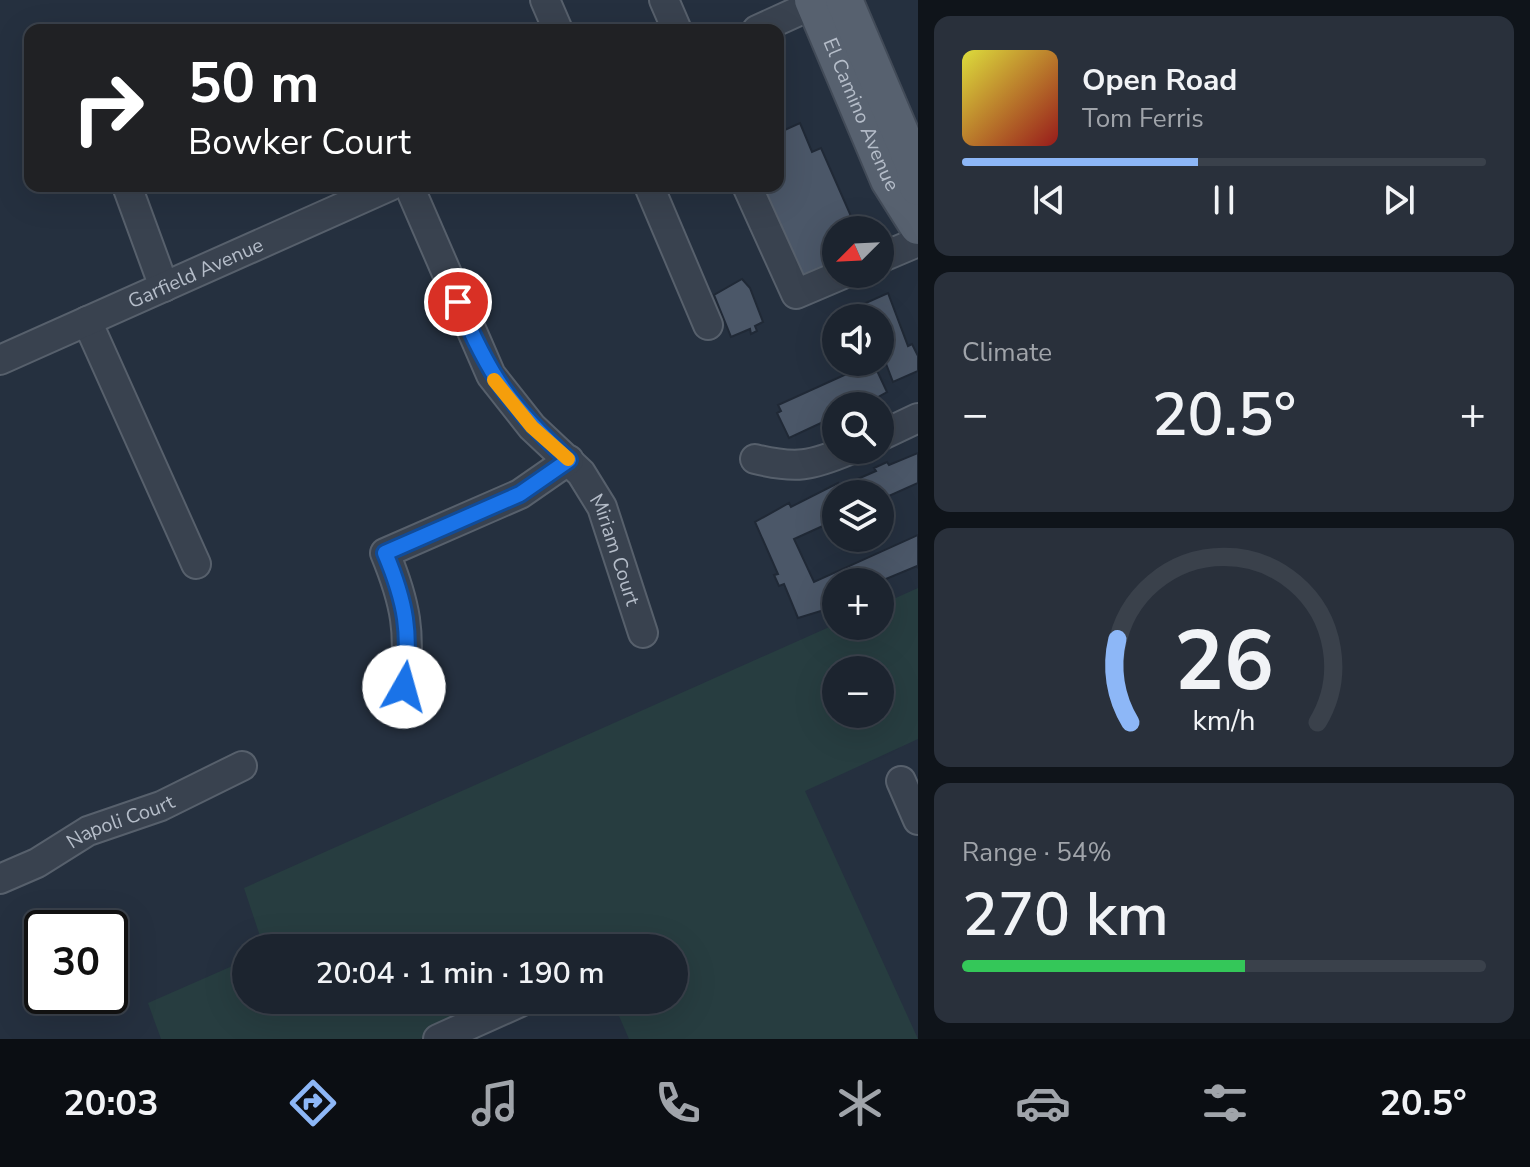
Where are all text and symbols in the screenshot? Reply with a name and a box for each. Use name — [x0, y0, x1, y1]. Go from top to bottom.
street label: El Camino Avenue — [817, 33, 906, 196]
text: 50 m — [188, 45, 319, 122]
icon: right — [56, 56, 160, 160]
text: Open Road — [1082, 60, 1237, 101]
text: Tom Ferris — [1082, 101, 1204, 136]
text: Bowker Court — [188, 118, 411, 167]
icon: previous — [1027, 178, 1071, 222]
icon: pause — [1202, 178, 1246, 222]
icon: next — [1377, 178, 1421, 222]
north arrow — [822, 216, 894, 288]
map controls — [822, 216, 894, 728]
street label: Garfield Avenue — [124, 231, 267, 315]
pin — [424, 268, 492, 336]
icon: arrive — [436, 280, 480, 324]
button: sound — [822, 304, 894, 376]
text: Climate — [962, 335, 1052, 370]
text: 20.5° — [1152, 374, 1296, 456]
text: − — [962, 385, 988, 445]
text: + — [1460, 385, 1486, 445]
button: search — [822, 392, 894, 464]
button: layers — [822, 480, 894, 552]
street label: Miriam Court — [583, 488, 647, 610]
button: + — [822, 568, 894, 640]
text: 26 — [1174, 605, 1274, 718]
position arrow — [362, 645, 446, 729]
button: − — [822, 656, 894, 728]
text: km/h — [1193, 702, 1255, 741]
street label: Napoli Court — [61, 788, 180, 855]
text: Range · 54% — [962, 835, 1112, 870]
text: 270 km — [962, 874, 1169, 956]
speed limit sign: 30 — [24, 910, 128, 1014]
text: 20:04 · 1 min · 190 m — [315, 953, 605, 994]
icon: directions — [285, 1075, 341, 1131]
icon: music — [467, 1075, 523, 1131]
icon: phone — [650, 1075, 706, 1131]
icon: climate — [832, 1075, 888, 1131]
icon: car — [1015, 1075, 1071, 1131]
icon: filters — [1197, 1075, 1253, 1131]
text: 20:03 — [63, 1079, 159, 1128]
text: 20.5° — [1379, 1079, 1467, 1128]

